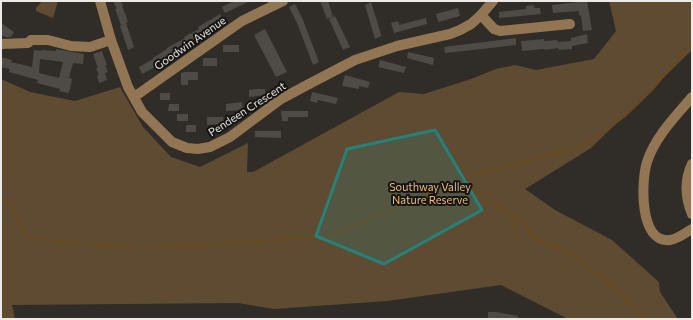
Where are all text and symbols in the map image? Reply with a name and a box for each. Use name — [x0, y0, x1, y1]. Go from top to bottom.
street label: Goodwin Avenue — [151, 13, 228, 72]
street label: Pendeen Crescent — [206, 78, 288, 138]
park label: Southway Valley Nature Reserve — [389, 180, 471, 206]

